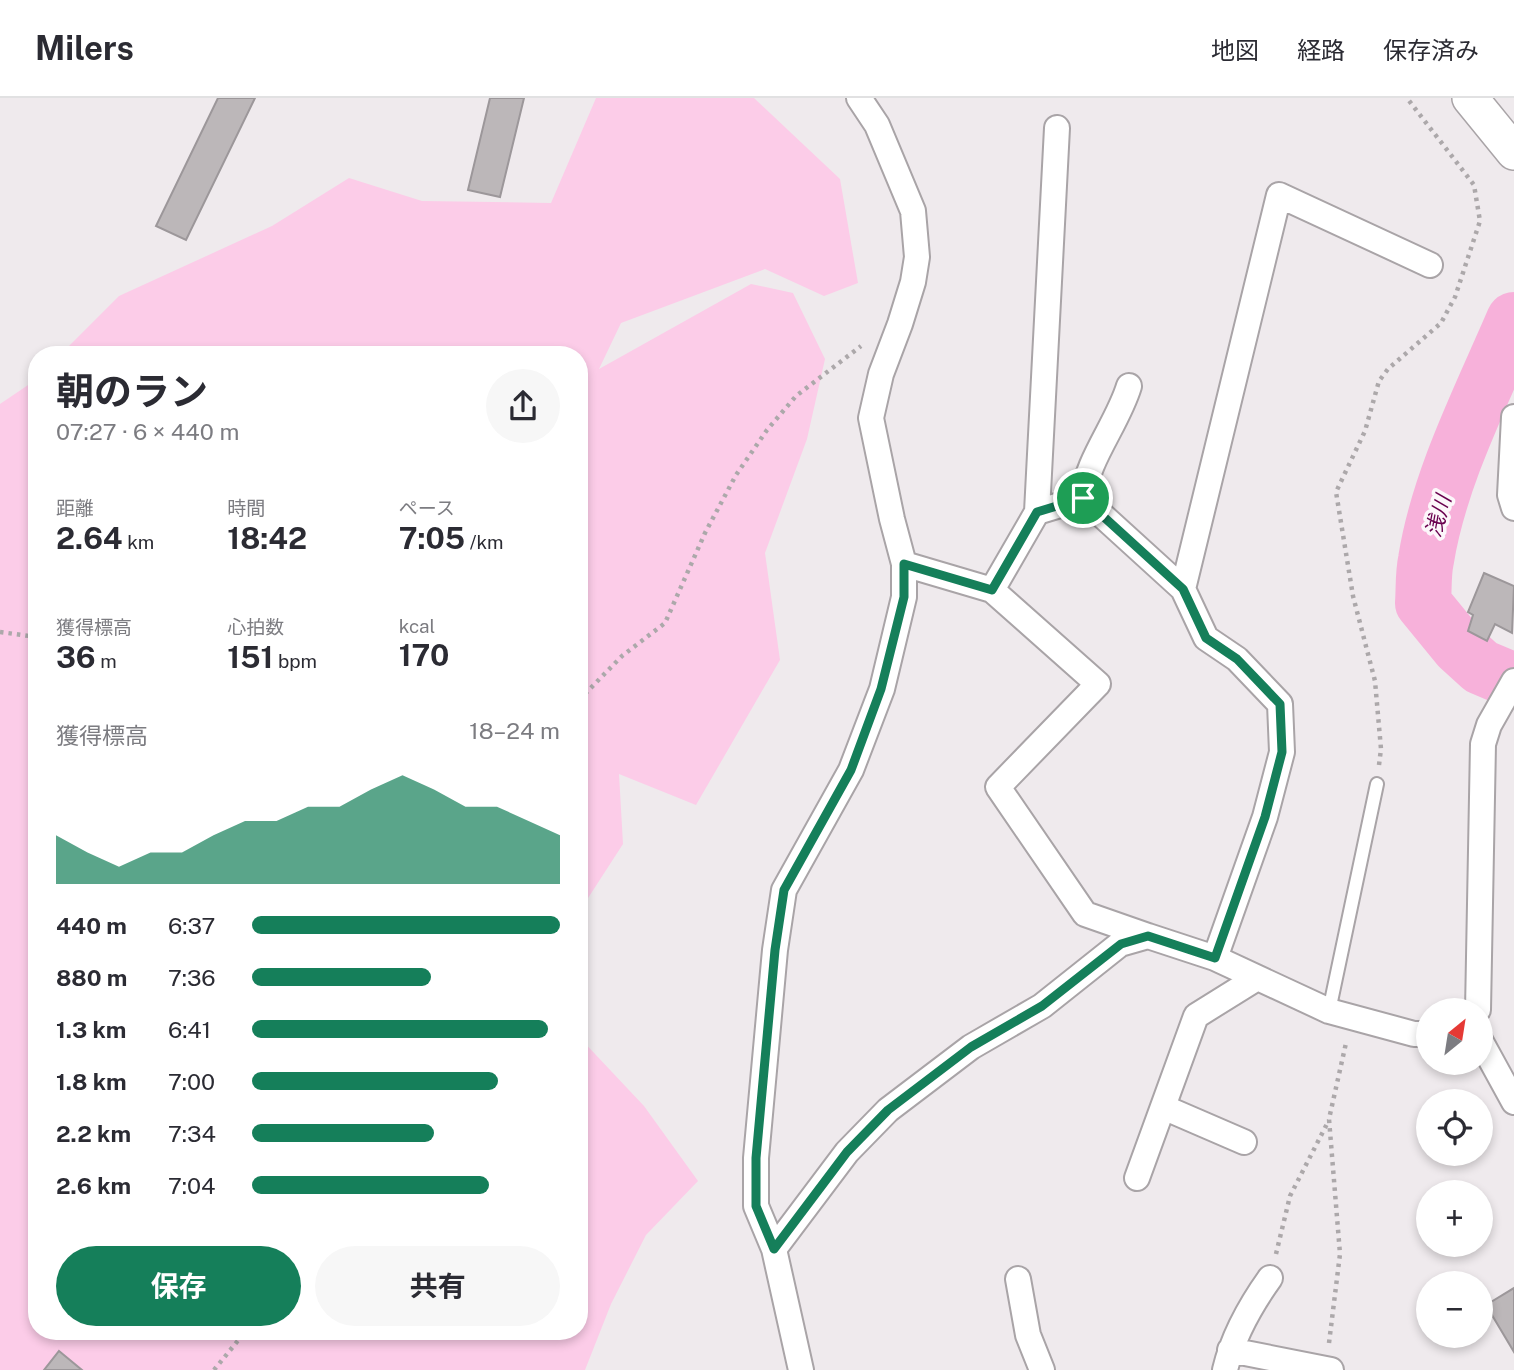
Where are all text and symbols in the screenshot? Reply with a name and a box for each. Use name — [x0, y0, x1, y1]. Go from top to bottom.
text: Milers — [35, 29, 134, 67]
text: 地図 — [1211, 36, 1259, 64]
text: 経路 — [1297, 36, 1345, 64]
text: 保存済み — [1383, 36, 1479, 64]
text: 朝のラン — [56, 369, 208, 414]
button: share — [486, 369, 560, 443]
text: 07:27 · 6 × 440 m — [56, 418, 239, 445]
pin — [1053, 468, 1113, 528]
icon: arrive — [1064, 479, 1102, 517]
water label: 浅川 — [1420, 490, 1456, 540]
text: 距離 — [56, 497, 94, 519]
text: 時間 — [227, 497, 265, 519]
text: ペース — [399, 497, 455, 519]
text: 2.64 — [56, 520, 123, 556]
text: 18:42 — [227, 520, 307, 556]
text: 7:05 — [399, 520, 465, 556]
text: km — [123, 531, 154, 553]
text: /km — [465, 531, 504, 553]
text: kcal — [399, 615, 435, 637]
text: 獲得標高 — [56, 616, 132, 638]
text: 心拍数 — [227, 616, 284, 638]
text: 170 — [399, 637, 449, 673]
text: 36 — [56, 639, 96, 675]
text: 151 — [227, 639, 273, 675]
text: m — [96, 650, 117, 672]
text: bpm — [273, 650, 317, 672]
text: 18–24 m — [469, 717, 560, 744]
text: 獲得標高 — [56, 722, 148, 749]
text: 440 m — [56, 912, 127, 939]
text: 6:37 — [168, 912, 215, 939]
text: 880 m — [56, 964, 127, 991]
text: 7:36 — [168, 964, 216, 991]
north arrow — [1416, 998, 1493, 1074]
map controls — [1416, 998, 1493, 1348]
text: 1.3 km — [56, 1016, 126, 1043]
text: 6:41 — [168, 1016, 211, 1043]
text: 1.8 km — [56, 1068, 127, 1095]
text: 7:00 — [168, 1068, 215, 1095]
button: locate — [1416, 1089, 1493, 1166]
text: 2.2 km — [56, 1120, 131, 1147]
text: 7:34 — [168, 1120, 216, 1147]
text: 2.6 km — [56, 1172, 131, 1199]
text: 7:04 — [168, 1172, 216, 1199]
button: + — [1416, 1180, 1493, 1257]
button: 保存 — [56, 1246, 301, 1326]
button: 共有 — [315, 1246, 560, 1326]
button: − — [1416, 1271, 1493, 1348]

